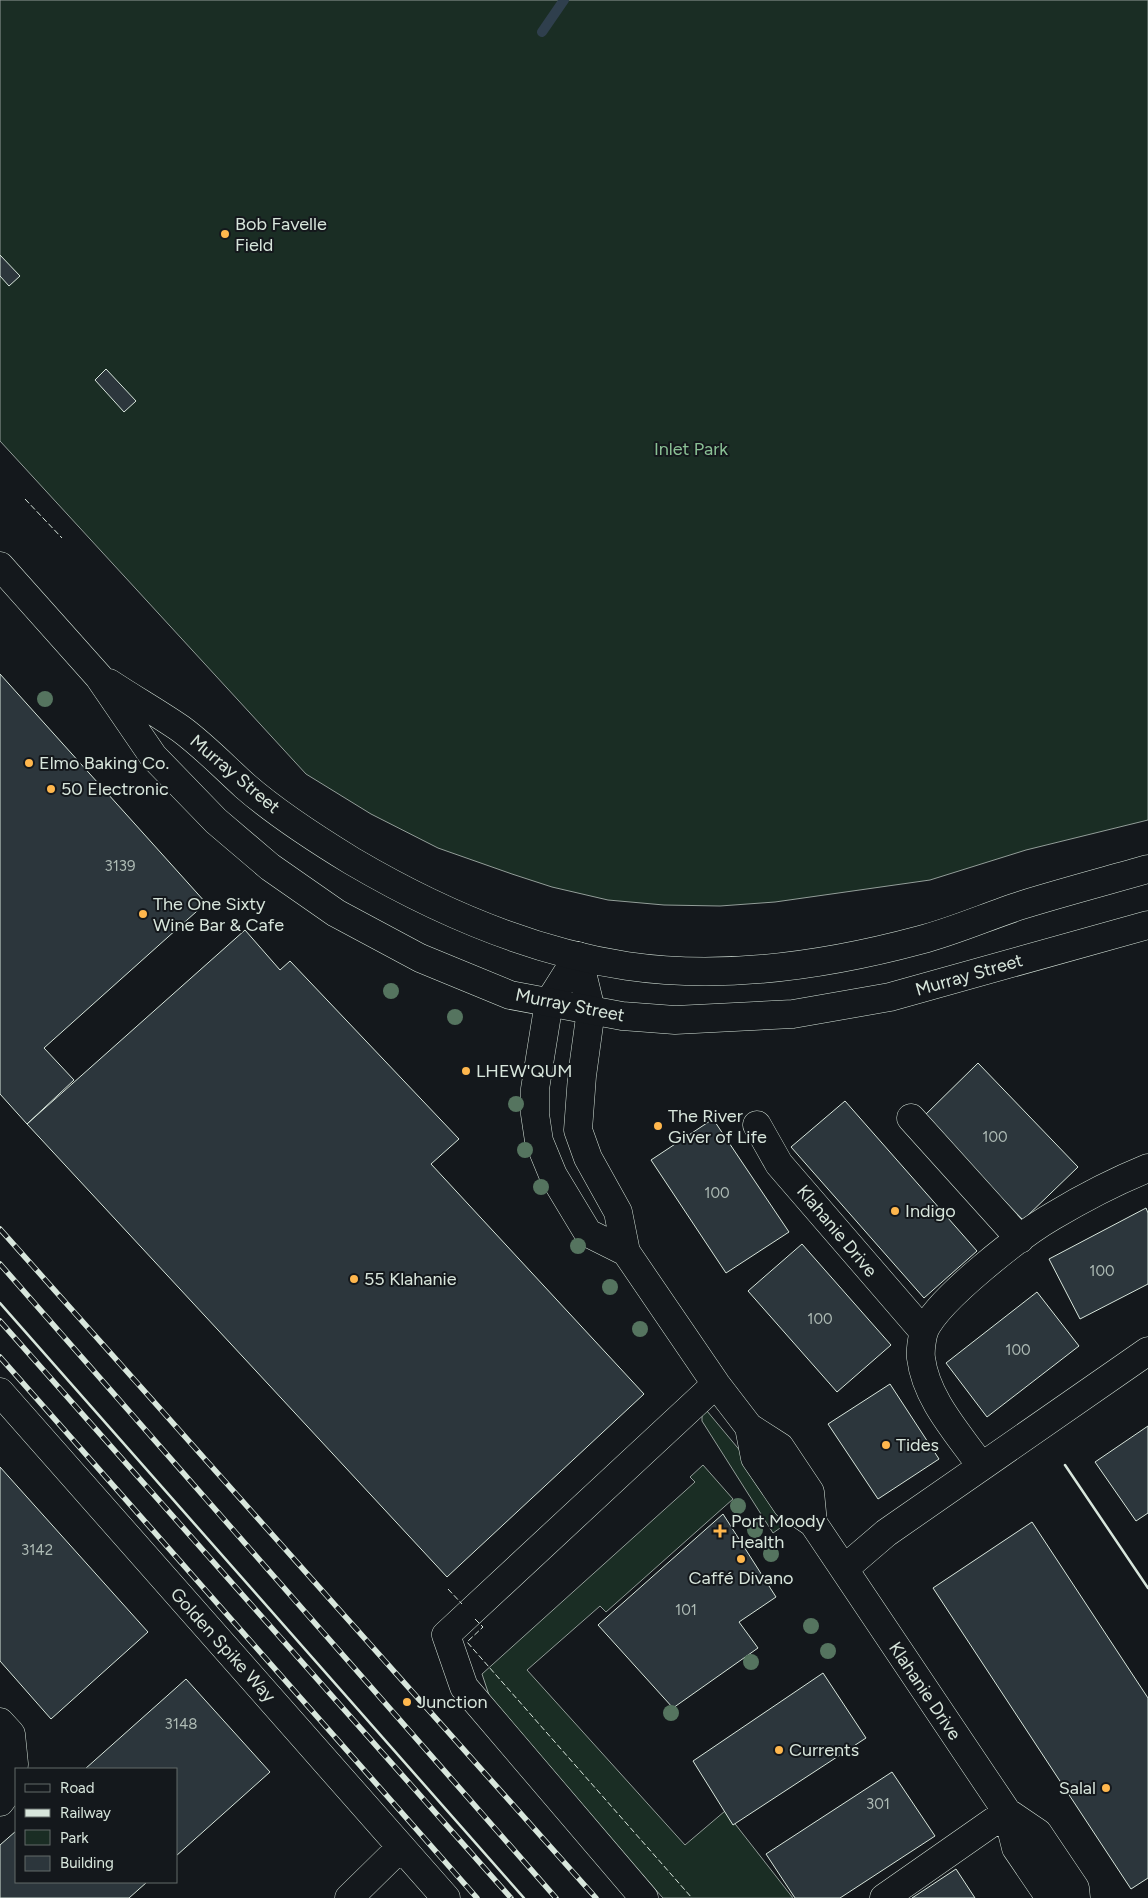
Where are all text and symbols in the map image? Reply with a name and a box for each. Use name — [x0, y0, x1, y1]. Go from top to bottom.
place label: Bob Favelle Field — [235, 213, 327, 256]
marker: Bob Favelle Field — [219, 228, 231, 240]
park label: Inlet Park — [654, 438, 728, 460]
street label: Murray Street — [185, 730, 285, 818]
place label: Elmo Baking Co. — [39, 752, 169, 774]
marker: Elmo Baking Co. — [23, 757, 35, 769]
place label: 50 Electronic — [61, 778, 169, 800]
marker: 50 Electronic — [45, 783, 57, 795]
house number: 3139 — [104, 857, 136, 875]
place label: The One Sixty Wine Bar & Cafe — [153, 893, 284, 936]
marker: The One Sixty Wine Bar & Cafe — [137, 908, 149, 920]
street label: Murray Street — [913, 949, 1025, 1001]
street label: Murray Street — [514, 984, 627, 1026]
place label: LHEW'QUM — [476, 1060, 572, 1082]
marker: LHEW'QUM — [460, 1065, 472, 1077]
place label: The River Giver of Life — [668, 1105, 767, 1148]
marker: The River Giver of Life — [652, 1120, 664, 1132]
house number: 100 — [982, 1128, 1008, 1146]
street label: Klahanie Drive — [792, 1180, 882, 1282]
house number: 100 — [704, 1184, 730, 1202]
place label: Indigo — [905, 1200, 956, 1222]
marker: Indigo — [889, 1205, 901, 1217]
house number: 100 — [1089, 1262, 1115, 1280]
place label: 55 Klahanie — [364, 1268, 457, 1290]
marker: 55 Klahanie — [348, 1273, 360, 1285]
house number: 100 — [807, 1310, 833, 1328]
house number: 100 — [1005, 1341, 1031, 1359]
place label: Tides — [896, 1434, 939, 1456]
marker: Tides — [880, 1439, 892, 1451]
place label: Port Moody Health — [731, 1510, 826, 1553]
marker: Port Moody Health — [713, 1524, 727, 1538]
house number: 3142 — [21, 1541, 53, 1559]
marker: Caffé Divano — [735, 1553, 747, 1565]
place label: Caffé Divano — [688, 1567, 794, 1589]
street label: Golden Spike Way — [166, 1583, 281, 1707]
house number: 101 — [675, 1601, 697, 1619]
street label: Klahanie Drive — [884, 1638, 966, 1744]
place label: Junction — [417, 1691, 488, 1713]
marker: Junction — [401, 1696, 413, 1708]
house number: 3148 — [165, 1715, 197, 1733]
place label: Currents — [789, 1739, 859, 1761]
marker: Currents — [773, 1744, 785, 1756]
legend — [15, 1768, 178, 1883]
place label: Salal — [1059, 1777, 1096, 1799]
text: Road — [60, 1779, 95, 1797]
marker: Salal — [1100, 1782, 1112, 1794]
house number: 301 — [866, 1795, 890, 1813]
text: Railway — [60, 1804, 111, 1822]
text: Park — [60, 1829, 89, 1847]
text: Building — [60, 1854, 114, 1872]

